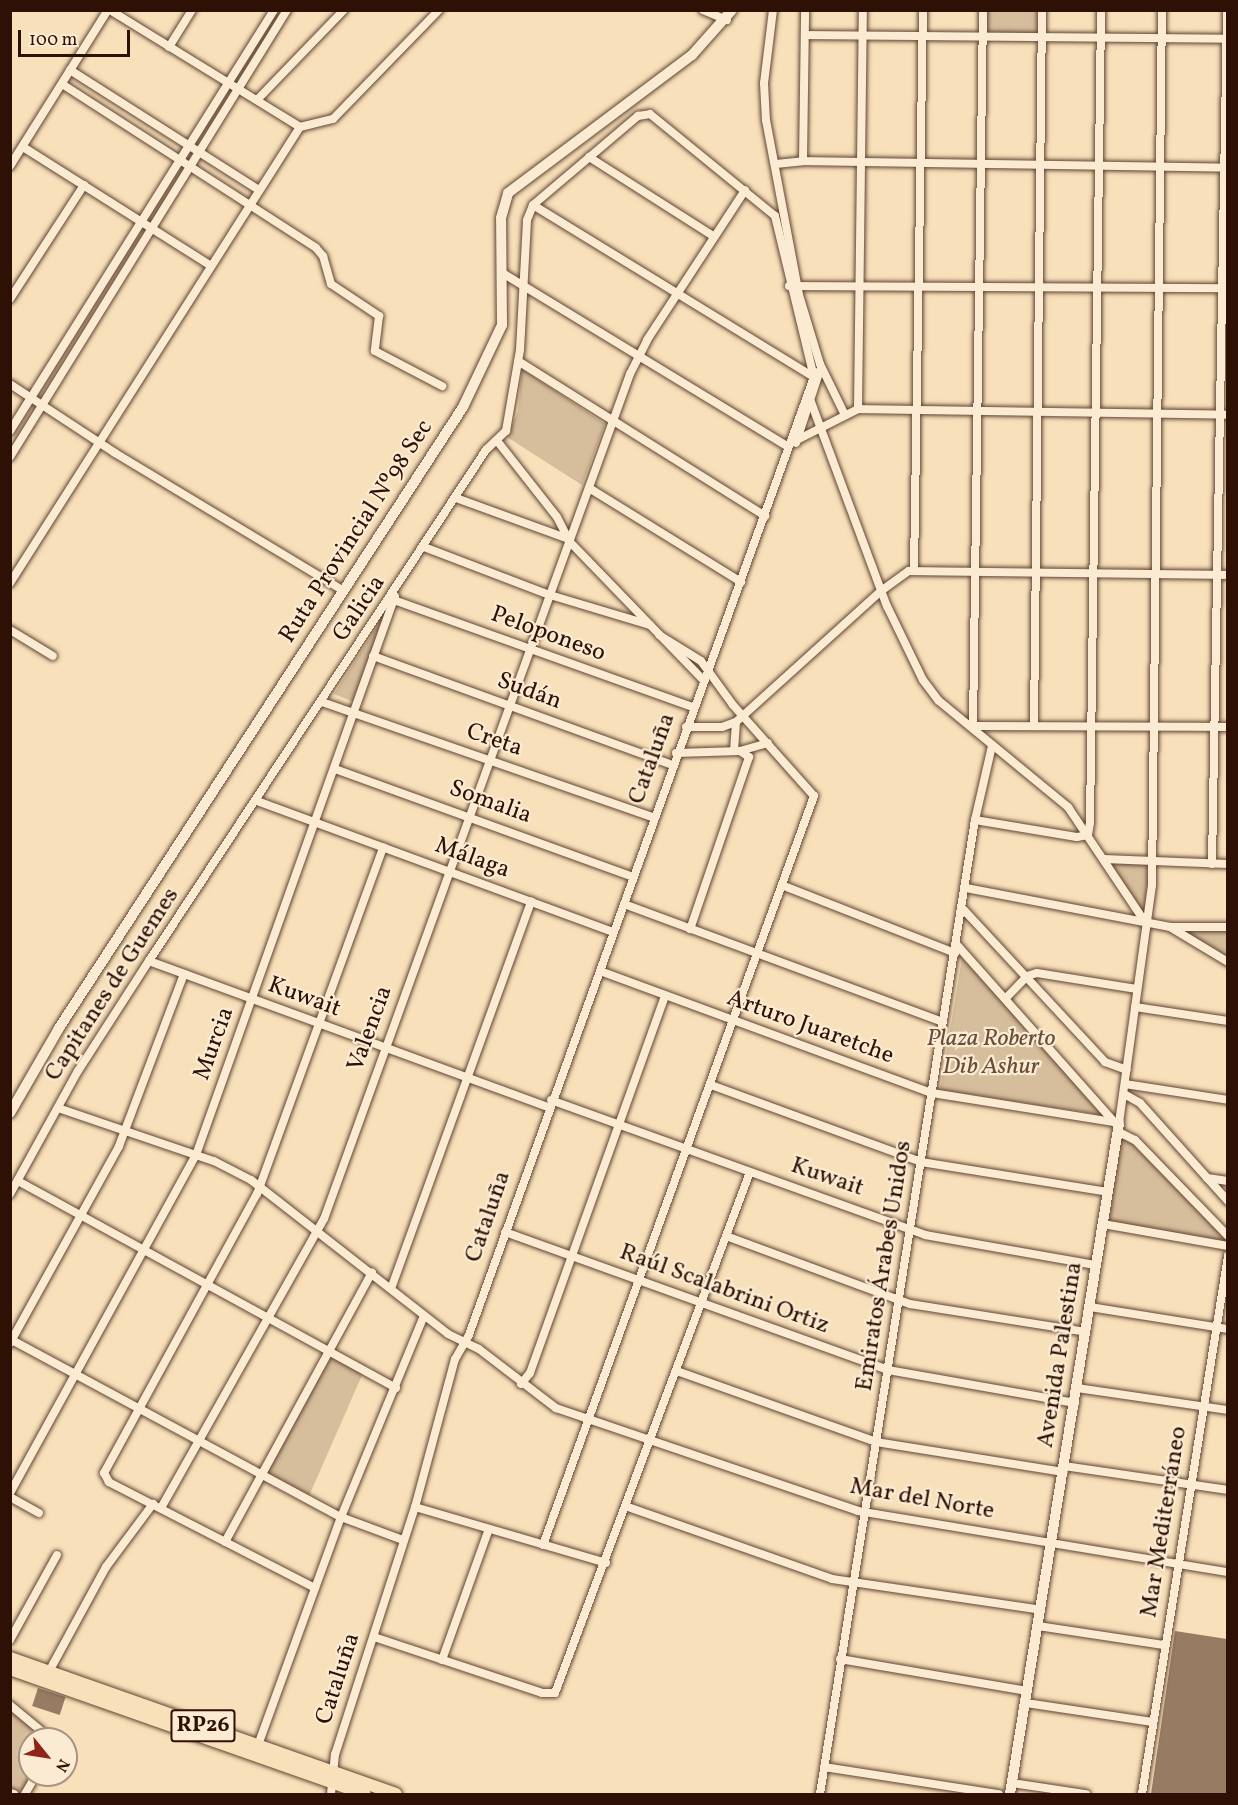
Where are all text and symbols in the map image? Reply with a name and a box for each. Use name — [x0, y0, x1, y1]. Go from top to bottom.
scale bar — [21, 18, 134, 56]
text: 100 m — [29, 28, 78, 53]
street label: Ruta Provincial Nº98 Sec — [274, 415, 440, 649]
street label: Galicia — [327, 570, 393, 648]
street label: Peloponeso — [487, 601, 609, 669]
street label: Sudán — [493, 667, 565, 717]
street label: Cataluña — [623, 710, 683, 808]
street label: Creta — [462, 718, 526, 764]
street label: Somalia — [445, 775, 535, 831]
street label: Málaga — [431, 832, 513, 886]
street label: Capitanes de Guemes — [40, 883, 186, 1087]
street label: Kuwait — [264, 972, 344, 1024]
street label: Valencia — [342, 982, 400, 1076]
street label: Arturo Juaretche — [723, 984, 897, 1072]
street label: Murcia — [189, 1004, 241, 1084]
park label: Plaza Roberto Dib Ashur — [927, 1026, 1055, 1082]
street label: Emiratos Árabes Unidos — [851, 1139, 919, 1393]
street label: Kuwait — [787, 1152, 867, 1204]
street label: Cataluña — [460, 1168, 518, 1266]
street label: Raúl Scalabrini Ortiz — [615, 1239, 833, 1341]
street label: Avenida Palestina — [1032, 1260, 1090, 1450]
street label: Mar Mediterráneo — [1136, 1424, 1194, 1620]
street label: Mar del Norte — [847, 1473, 997, 1527]
street label: Cataluña — [311, 1630, 367, 1728]
road number: RP26 — [170, 1707, 236, 1745]
north arrow — [18, 1727, 78, 1787]
text: N — [49, 1754, 74, 1776]

